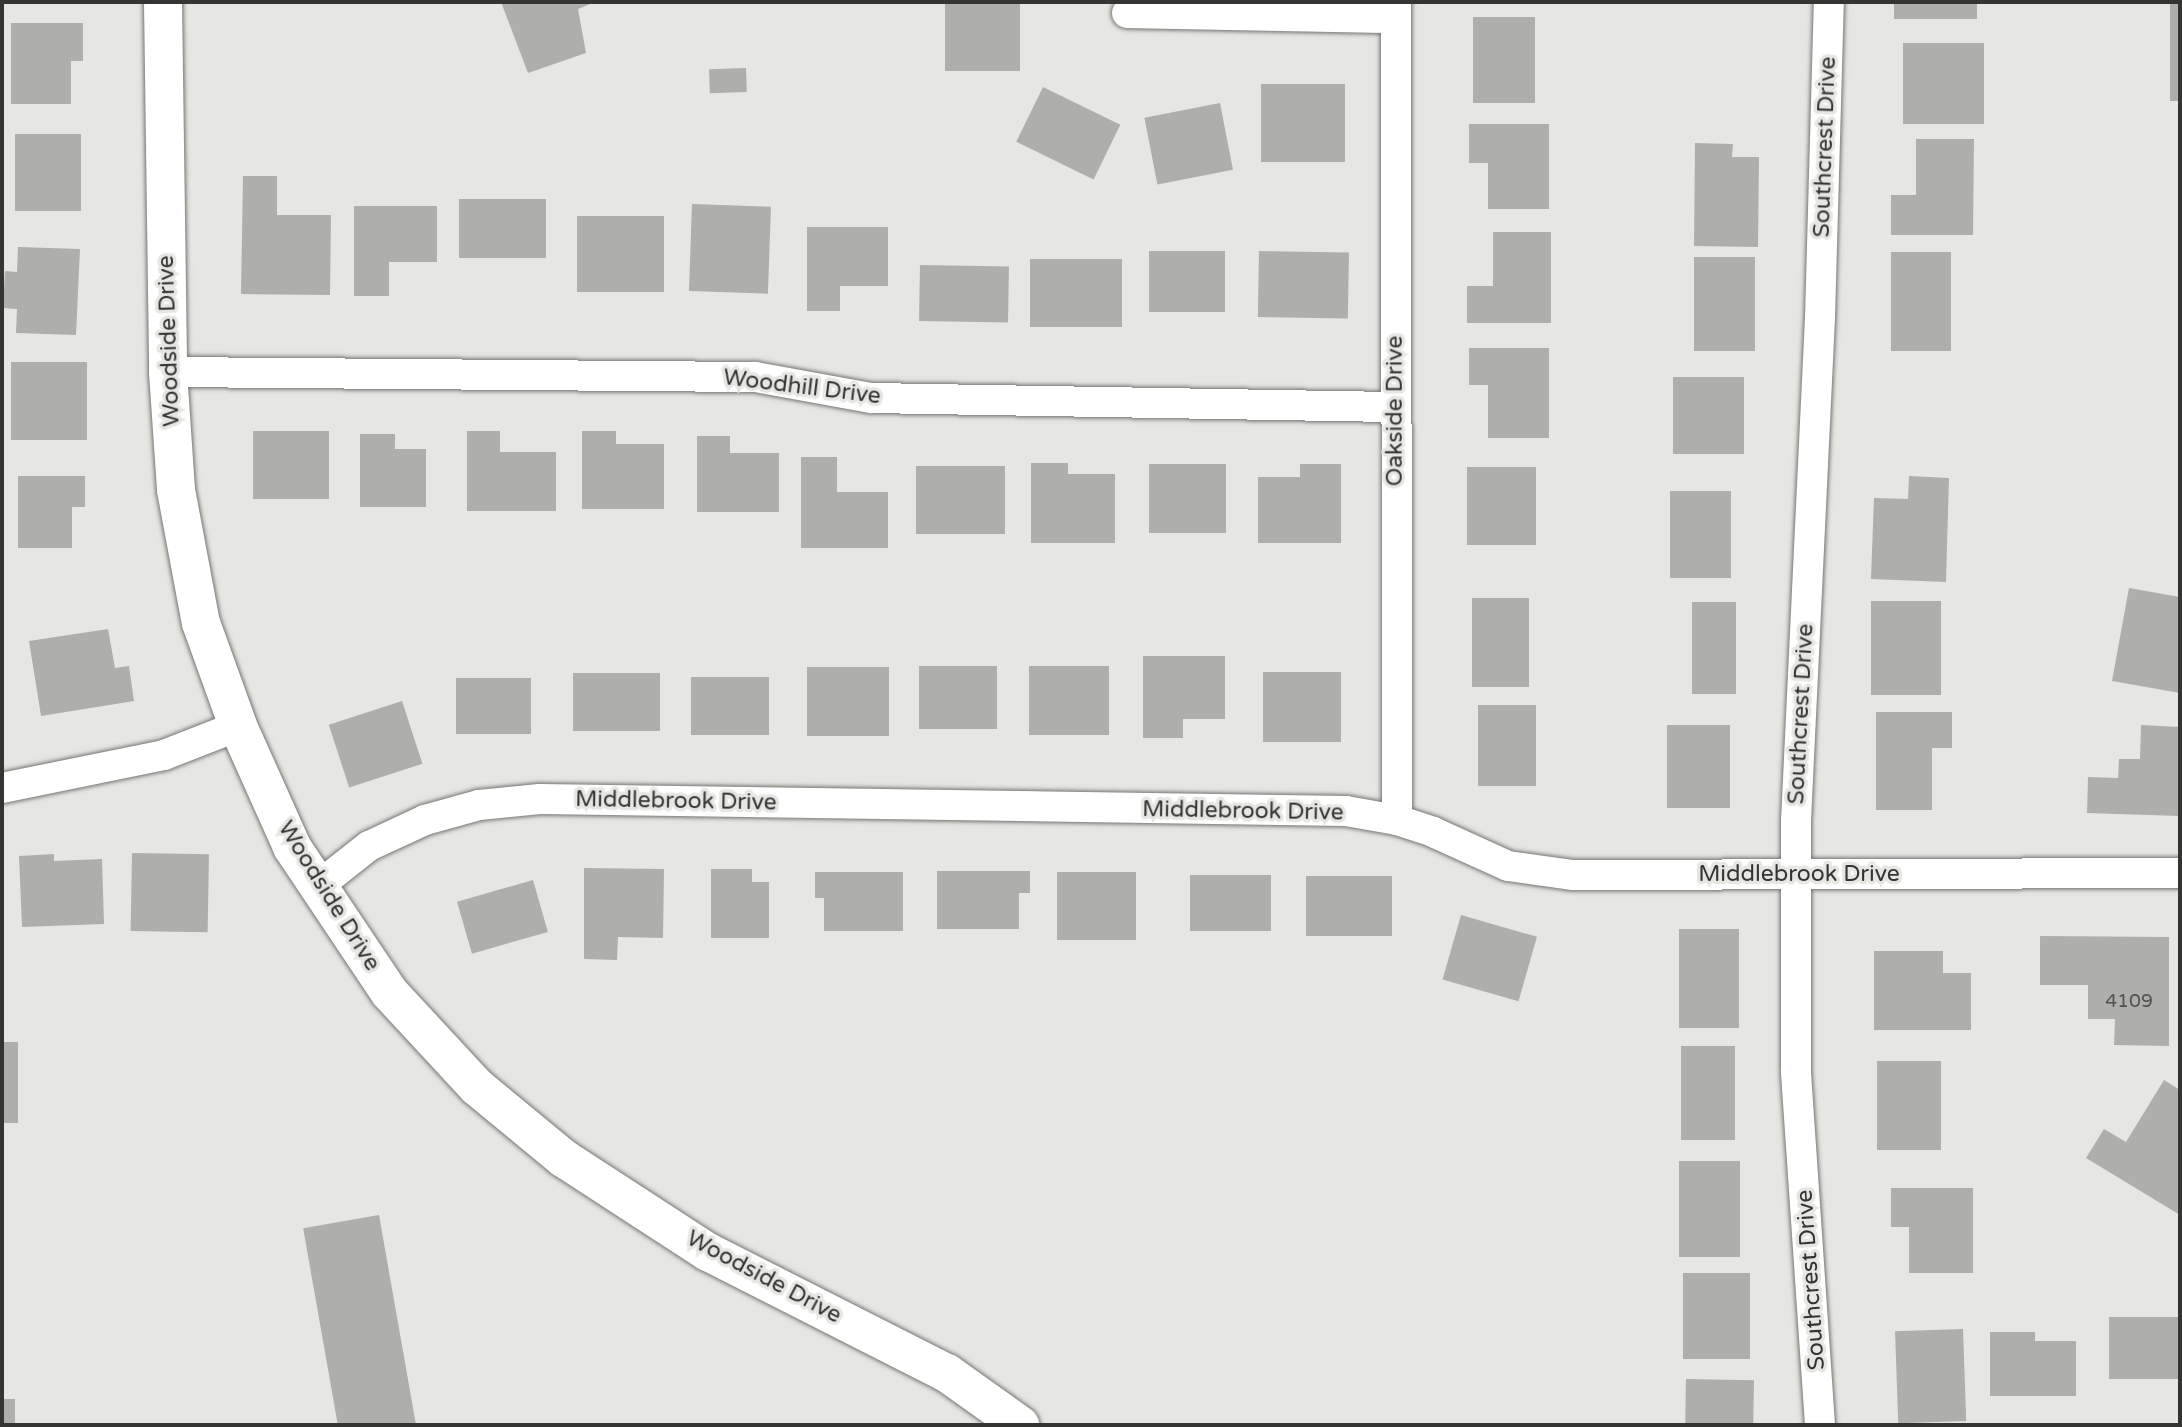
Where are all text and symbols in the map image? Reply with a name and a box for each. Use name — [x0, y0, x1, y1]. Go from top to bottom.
street label: Southcrest Drive — [1808, 56, 1842, 238]
street label: Woodside Drive — [152, 255, 186, 427]
street label: Oakside Drive — [1381, 336, 1409, 486]
street label: Woodhill Drive — [722, 364, 882, 410]
street label: Southcrest Drive — [1782, 623, 1820, 805]
street label: Middlebrook Drive — [575, 785, 777, 817]
street label: Middlebrook Drive — [1142, 795, 1344, 827]
street label: Woodside Drive — [272, 816, 386, 976]
street label: Middlebrook Drive — [1698, 860, 1900, 888]
house number: 4109 — [2105, 991, 2153, 1013]
street label: Southcrest Drive — [1791, 1189, 1831, 1371]
street label: Woodside Drive — [682, 1225, 846, 1329]

